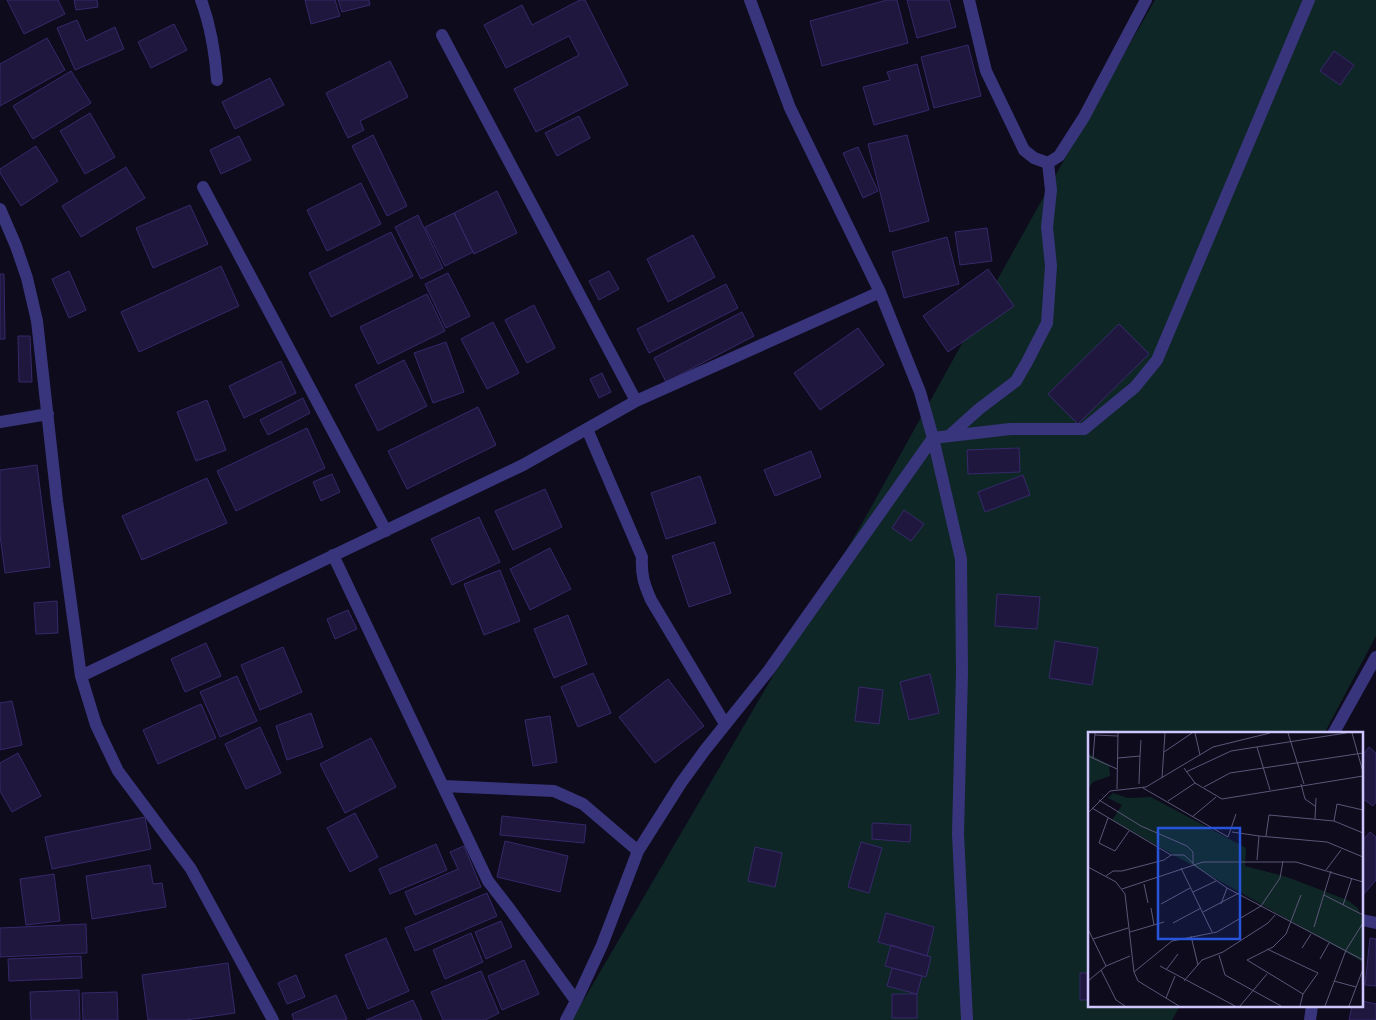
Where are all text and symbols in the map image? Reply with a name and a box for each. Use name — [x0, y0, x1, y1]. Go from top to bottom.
inset map — [1088, 732, 1364, 1008]

